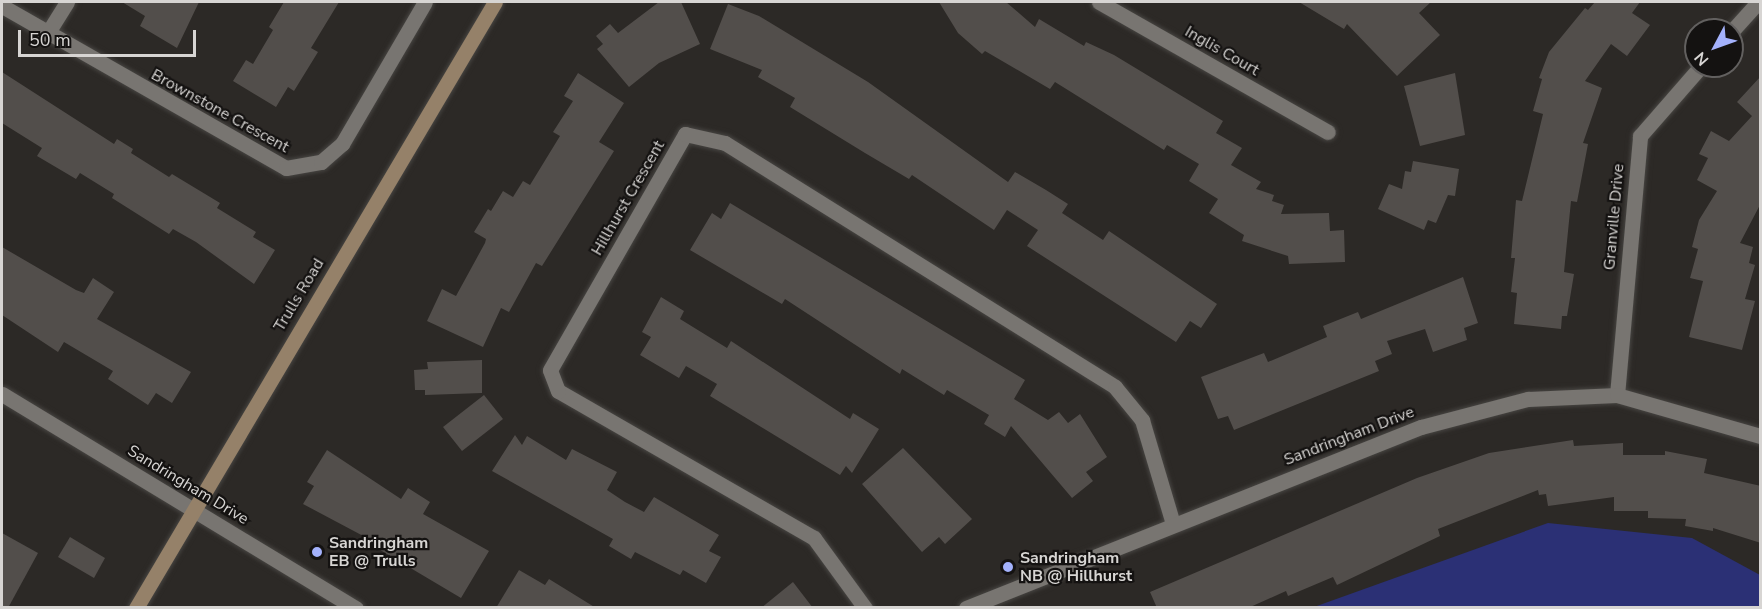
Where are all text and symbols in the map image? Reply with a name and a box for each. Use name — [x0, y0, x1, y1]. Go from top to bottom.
scale bar — [21, 18, 200, 56]
north arrow — [1684, 18, 1744, 78]
street label: Inglis Court — [1181, 22, 1263, 80]
text: 50 m — [29, 28, 71, 52]
text: N — [1690, 47, 1714, 70]
street label: Brownstone Crescent — [148, 65, 292, 157]
street label: Hillhurst Crescent — [587, 137, 669, 259]
street label: Granville Drive — [1600, 163, 1628, 271]
street label: Trulls Road — [270, 255, 328, 335]
street label: Sandringham Drive — [1281, 402, 1417, 470]
street label: Sandringham Drive — [124, 441, 252, 529]
place label: Sandringham EB @ Trulls — [329, 533, 428, 571]
marker: Sandringham EB @ Trulls — [310, 545, 324, 559]
place label: Sandringham NB @ Hillhurst — [1020, 548, 1132, 586]
marker: Sandringham NB @ Hillhurst — [1001, 560, 1015, 574]

